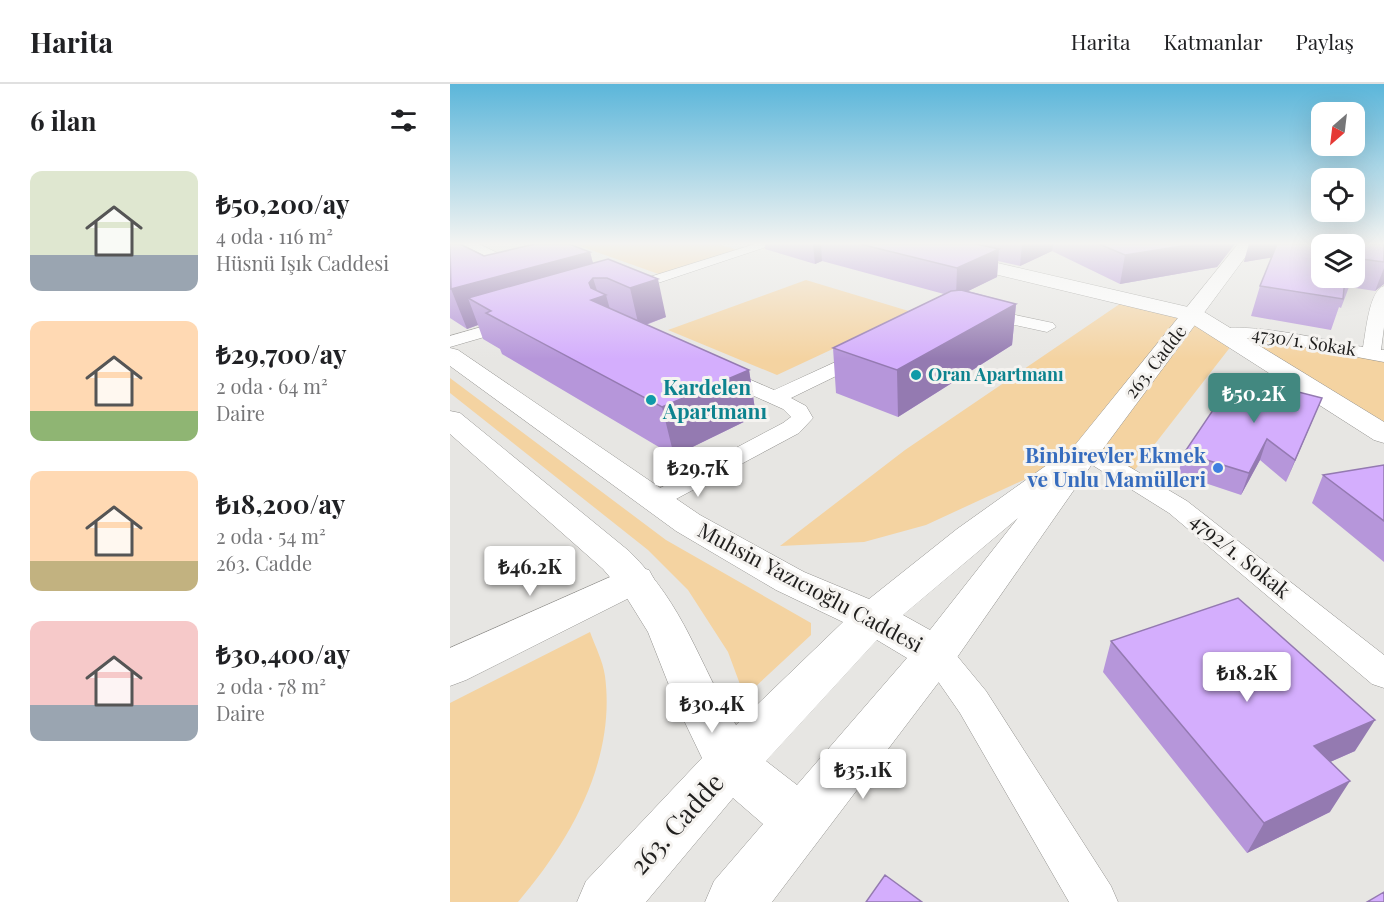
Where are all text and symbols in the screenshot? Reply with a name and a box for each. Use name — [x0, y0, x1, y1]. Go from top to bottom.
text: Harita — [30, 23, 113, 60]
text: Harita — [1071, 27, 1131, 55]
text: Katmanlar — [1164, 27, 1263, 55]
text: Paylaş — [1296, 27, 1354, 55]
north arrow — [1311, 102, 1365, 156]
map controls — [1311, 102, 1365, 288]
text: 6 ilan — [30, 103, 96, 138]
icon: filters — [387, 104, 420, 137]
button: locate — [1311, 168, 1365, 222]
text: ₺50,200/ay — [216, 186, 349, 221]
icon: home — [78, 195, 150, 267]
text: 4 oda · 116 m² — [216, 222, 333, 249]
button: layers — [1311, 234, 1365, 288]
text: Hüsnü Işık Caddesi — [216, 249, 389, 276]
street label: 263. Cadde — [1119, 320, 1191, 403]
street label: 4730/1. Sokak — [1250, 321, 1358, 361]
text: ₺29,700/ay — [216, 336, 346, 371]
icon: home — [78, 345, 150, 417]
place label: Oran Apartmanı — [928, 362, 1064, 386]
marker: Oran Apartmanı — [909, 368, 923, 382]
text: 2 oda · 64 m² — [216, 372, 328, 399]
place label: Kardelen Apartmanı — [662, 372, 767, 424]
pin: ₺50.2K — [1205, 373, 1303, 424]
text: ₺50.2K — [1222, 379, 1286, 406]
marker: Kardelen Apartmanı — [644, 393, 658, 407]
text: Daire — [216, 399, 265, 426]
place label: Binbirevler Ekmek ve Unlu Mamülleri — [1025, 440, 1207, 492]
pin: ₺29.7K — [649, 447, 747, 498]
text: ₺29.7K — [667, 453, 729, 480]
marker: Binbirevler Ekmek ve Unlu Mamülleri — [1211, 461, 1225, 475]
text: ₺18,200/ay — [216, 486, 345, 521]
icon: home — [78, 495, 150, 567]
street label: 4792/1. Sokak — [1185, 505, 1298, 604]
street label: Muhsin Yazıcıoğlu Caddesi — [694, 515, 928, 657]
text: 2 oda · 54 m² — [216, 522, 326, 549]
pin: ₺46.2K — [481, 546, 579, 597]
text: 263. Cadde — [216, 549, 312, 576]
text: ₺46.2K — [498, 552, 562, 579]
text: ₺30,400/ay — [216, 636, 350, 671]
icon: home — [78, 645, 150, 717]
pin: ₺18.2K — [1198, 652, 1296, 703]
text: ₺18.2K — [1217, 658, 1277, 685]
text: 2 oda · 78 m² — [216, 672, 326, 699]
pin: ₺30.4K — [663, 683, 761, 734]
text: ₺30.4K — [680, 689, 744, 716]
text: Daire — [216, 699, 265, 726]
pin: ₺35.1K — [814, 749, 912, 800]
text: ₺35.1K — [834, 755, 892, 782]
street label: 263. Cadde — [621, 765, 731, 881]

